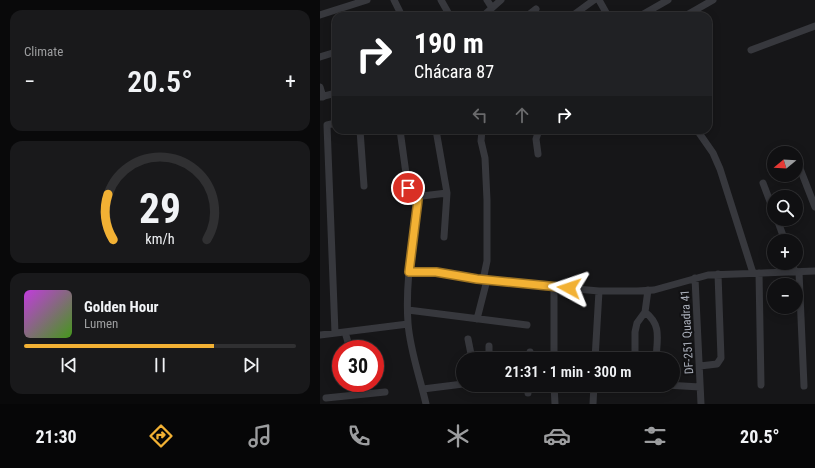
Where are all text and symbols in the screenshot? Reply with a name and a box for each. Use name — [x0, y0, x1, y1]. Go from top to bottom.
text: 190 m — [414, 27, 484, 60]
icon: right — [348, 28, 400, 80]
text: Climate — [24, 44, 63, 59]
text: Chácara 87 — [414, 61, 494, 82]
text: 20.5° — [127, 64, 193, 99]
text: − — [24, 69, 35, 94]
text: + — [285, 69, 296, 94]
icon: left — [469, 104, 491, 126]
icon: ahead — [511, 104, 533, 126]
icon: right — [553, 104, 575, 126]
north arrow — [767, 146, 803, 182]
map controls — [767, 146, 803, 314]
pin — [391, 171, 425, 205]
icon: arrive — [397, 177, 419, 199]
text: 29 — [139, 184, 181, 233]
button: search — [767, 190, 803, 226]
text: km/h — [145, 231, 175, 247]
button: + — [767, 234, 803, 270]
position arrow — [548, 267, 590, 309]
button: − — [767, 278, 803, 314]
street label: DF-251 Quadra 41 — [678, 289, 696, 375]
text: Golden Hour — [84, 298, 159, 316]
text: Lumen — [84, 316, 118, 331]
speed limit sign: 30 — [332, 340, 384, 392]
icon: previous — [58, 354, 80, 376]
icon: pause — [149, 354, 171, 376]
icon: next — [240, 354, 262, 376]
text: 21:31 · 1 min · 300 m — [505, 363, 631, 381]
icon: directions — [147, 422, 175, 450]
icon: music — [246, 422, 274, 450]
icon: phone — [345, 422, 373, 450]
icon: climate — [444, 422, 472, 450]
icon: car — [543, 422, 571, 450]
icon: filters — [641, 422, 669, 450]
text: 21:30 — [35, 426, 77, 447]
text: 20.5° — [740, 426, 780, 447]

